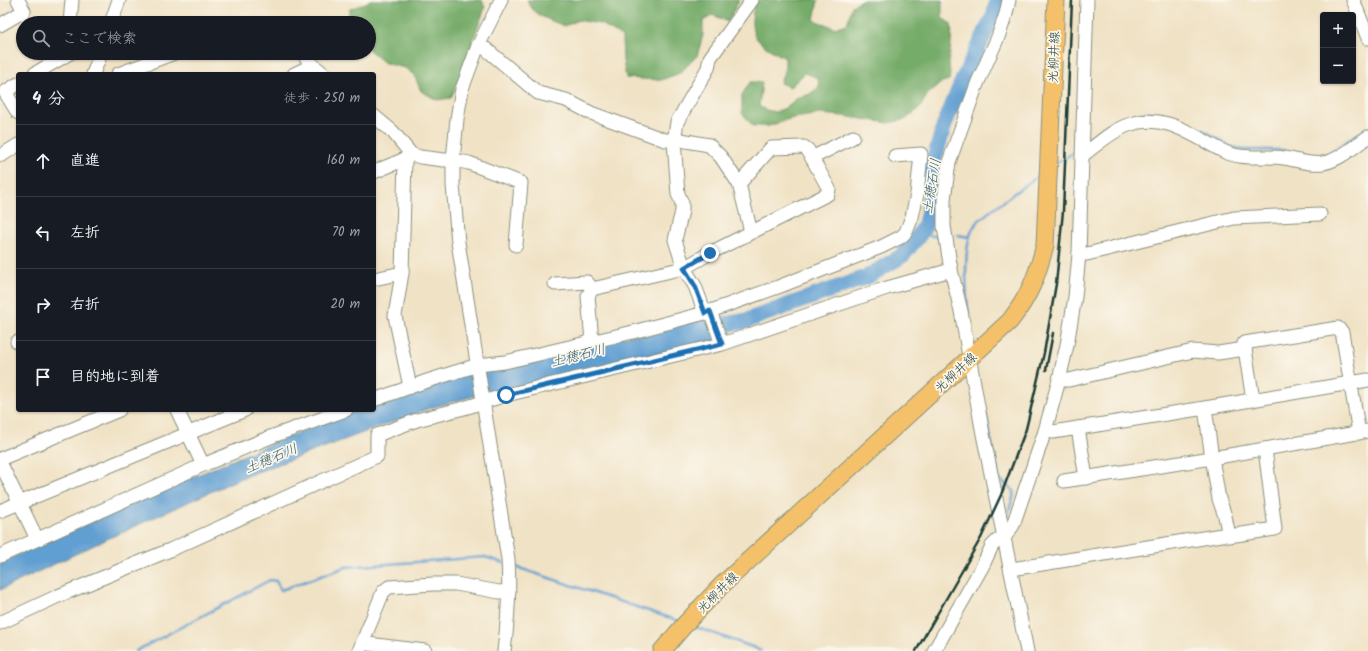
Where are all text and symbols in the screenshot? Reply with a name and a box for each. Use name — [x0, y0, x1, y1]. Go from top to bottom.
map controls — [1320, 12, 1356, 84]
button: + — [1320, 12, 1356, 48]
search box — [16, 16, 376, 60]
icon: search — [30, 27, 52, 49]
text: ここで検索 — [62, 27, 137, 51]
street label: 光柳井線 — [1043, 30, 1066, 83]
button: − — [1320, 48, 1356, 84]
text: 4 分 — [32, 86, 65, 113]
text: 徒歩 · 250 m — [284, 88, 360, 109]
text: 直進 — [70, 149, 100, 173]
icon: ahead — [32, 150, 54, 172]
text: 160 m — [327, 150, 360, 171]
water label: 土穂石川 — [917, 157, 947, 216]
text: 左折 — [70, 221, 100, 245]
icon: left — [32, 222, 54, 244]
text: 70 m — [332, 222, 360, 243]
route end — [701, 244, 719, 262]
text: 右折 — [70, 293, 100, 317]
icon: right — [32, 294, 54, 316]
text: 20 m — [330, 294, 360, 315]
water label: 土穂石川 — [548, 339, 608, 373]
street label: 光柳井線 — [930, 347, 983, 399]
text: 目的地に到着 — [70, 365, 160, 389]
icon: arrive — [32, 366, 54, 388]
route start — [497, 386, 515, 404]
water label: 土穂石川 — [241, 438, 301, 480]
street label: 光柳井線 — [692, 567, 745, 619]

